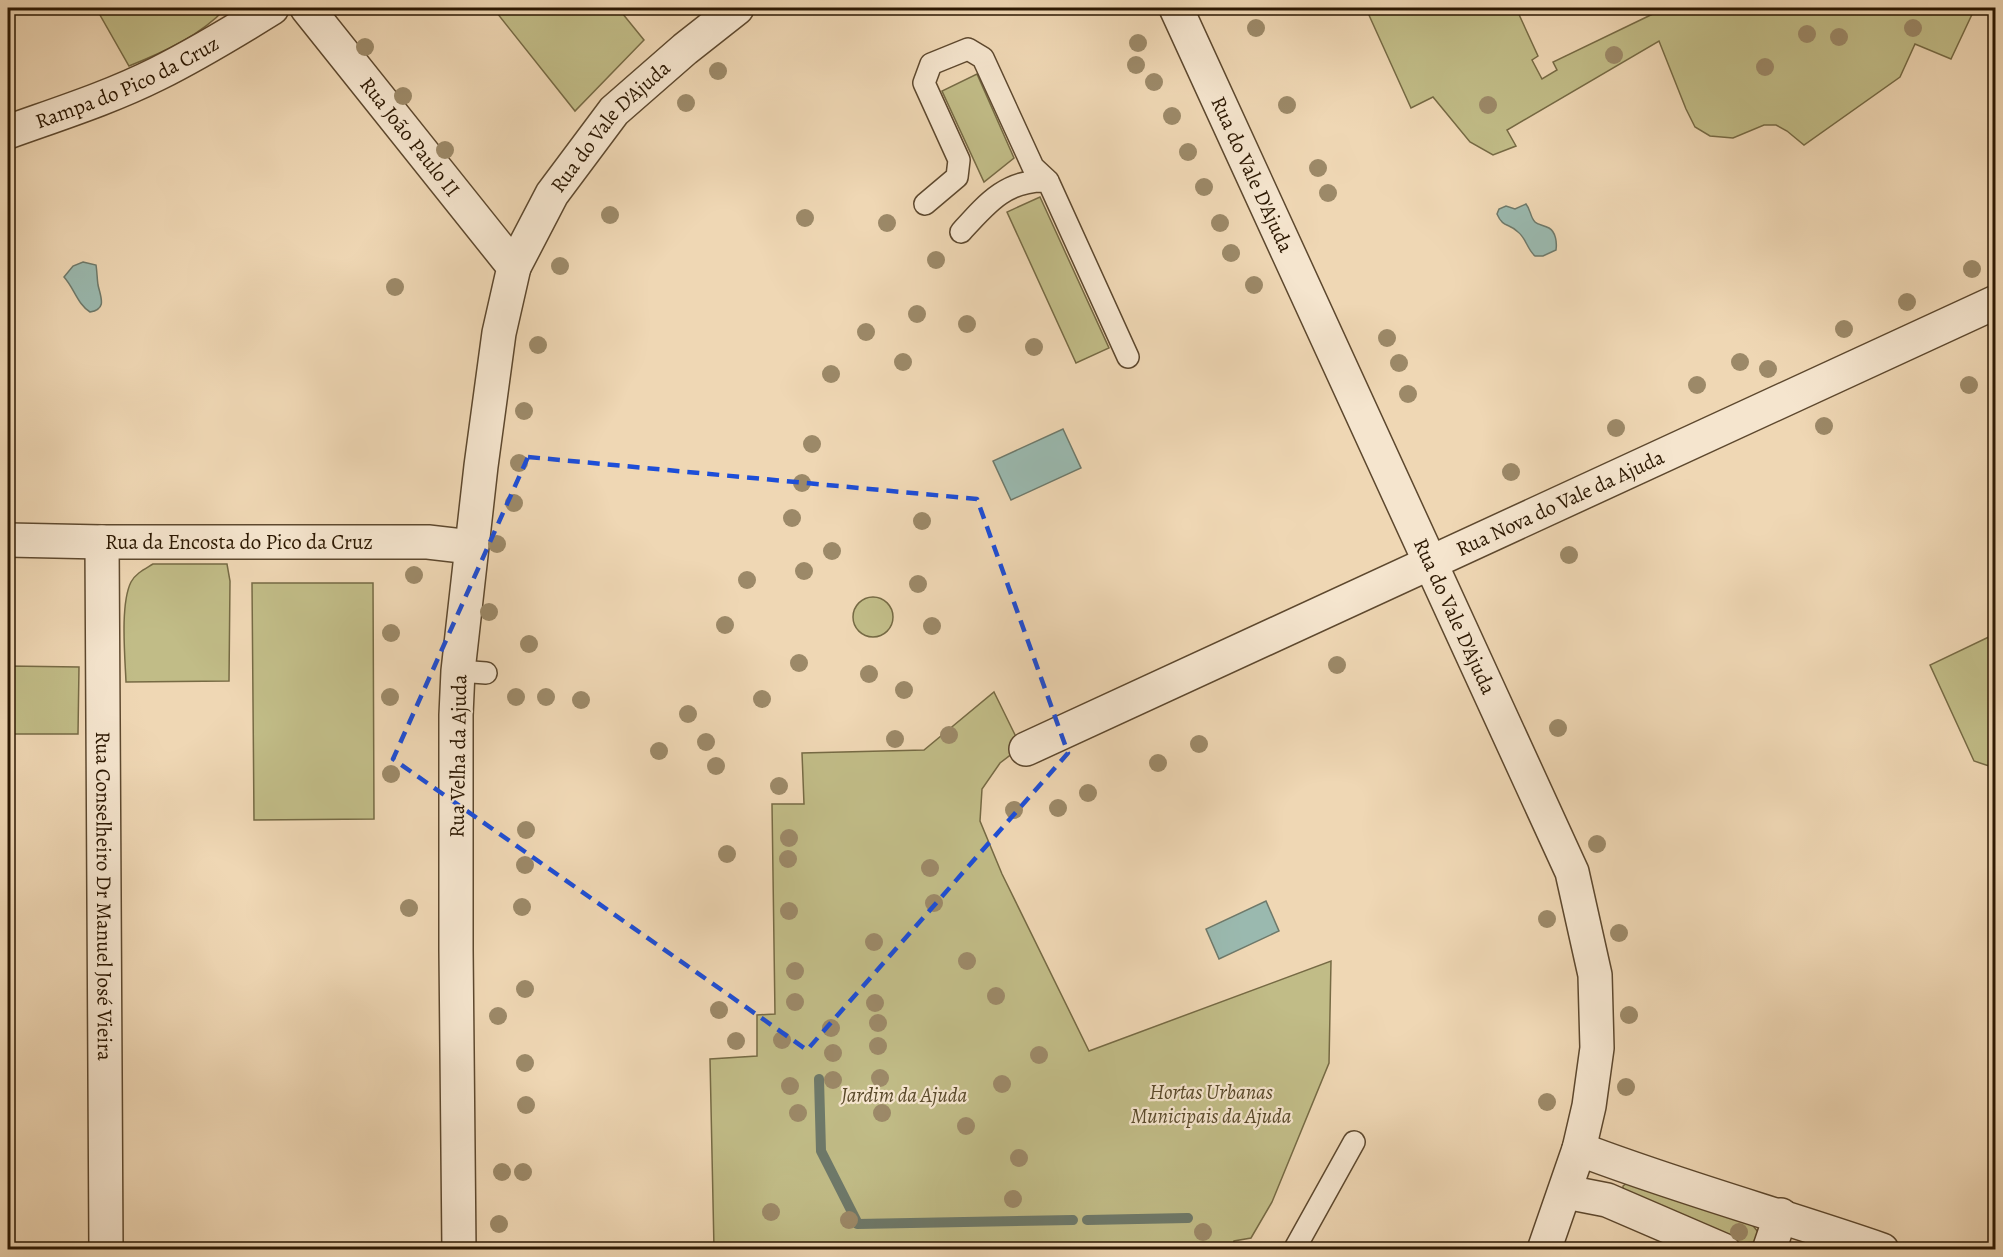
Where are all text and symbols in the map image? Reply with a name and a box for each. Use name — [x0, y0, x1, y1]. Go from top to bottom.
street label: Rampa do Pico da Cruz — [31, 29, 224, 135]
street label: Rua do Vale D'Ajuda — [544, 54, 676, 198]
street label: Rua João Paulo II — [354, 71, 466, 203]
street label: Rua do Vale D'Ajuda — [1204, 92, 1300, 257]
street label: Rua Nova do Vale da Ajuda — [1451, 443, 1669, 563]
street label: Rua da Encosta do Pico da Cruz — [105, 528, 373, 556]
street label: Rua do Vale D'Ajuda — [1407, 534, 1503, 699]
street label: Rua Velha da Ajuda — [443, 674, 473, 838]
street label: Rua Conselheiro Dr Manuel José Vieira — [89, 731, 119, 1061]
park label: Hortas Urbanas Municipais da Ajuda — [1131, 1078, 1292, 1130]
park label: Jardim da Ajuda — [840, 1081, 967, 1109]

